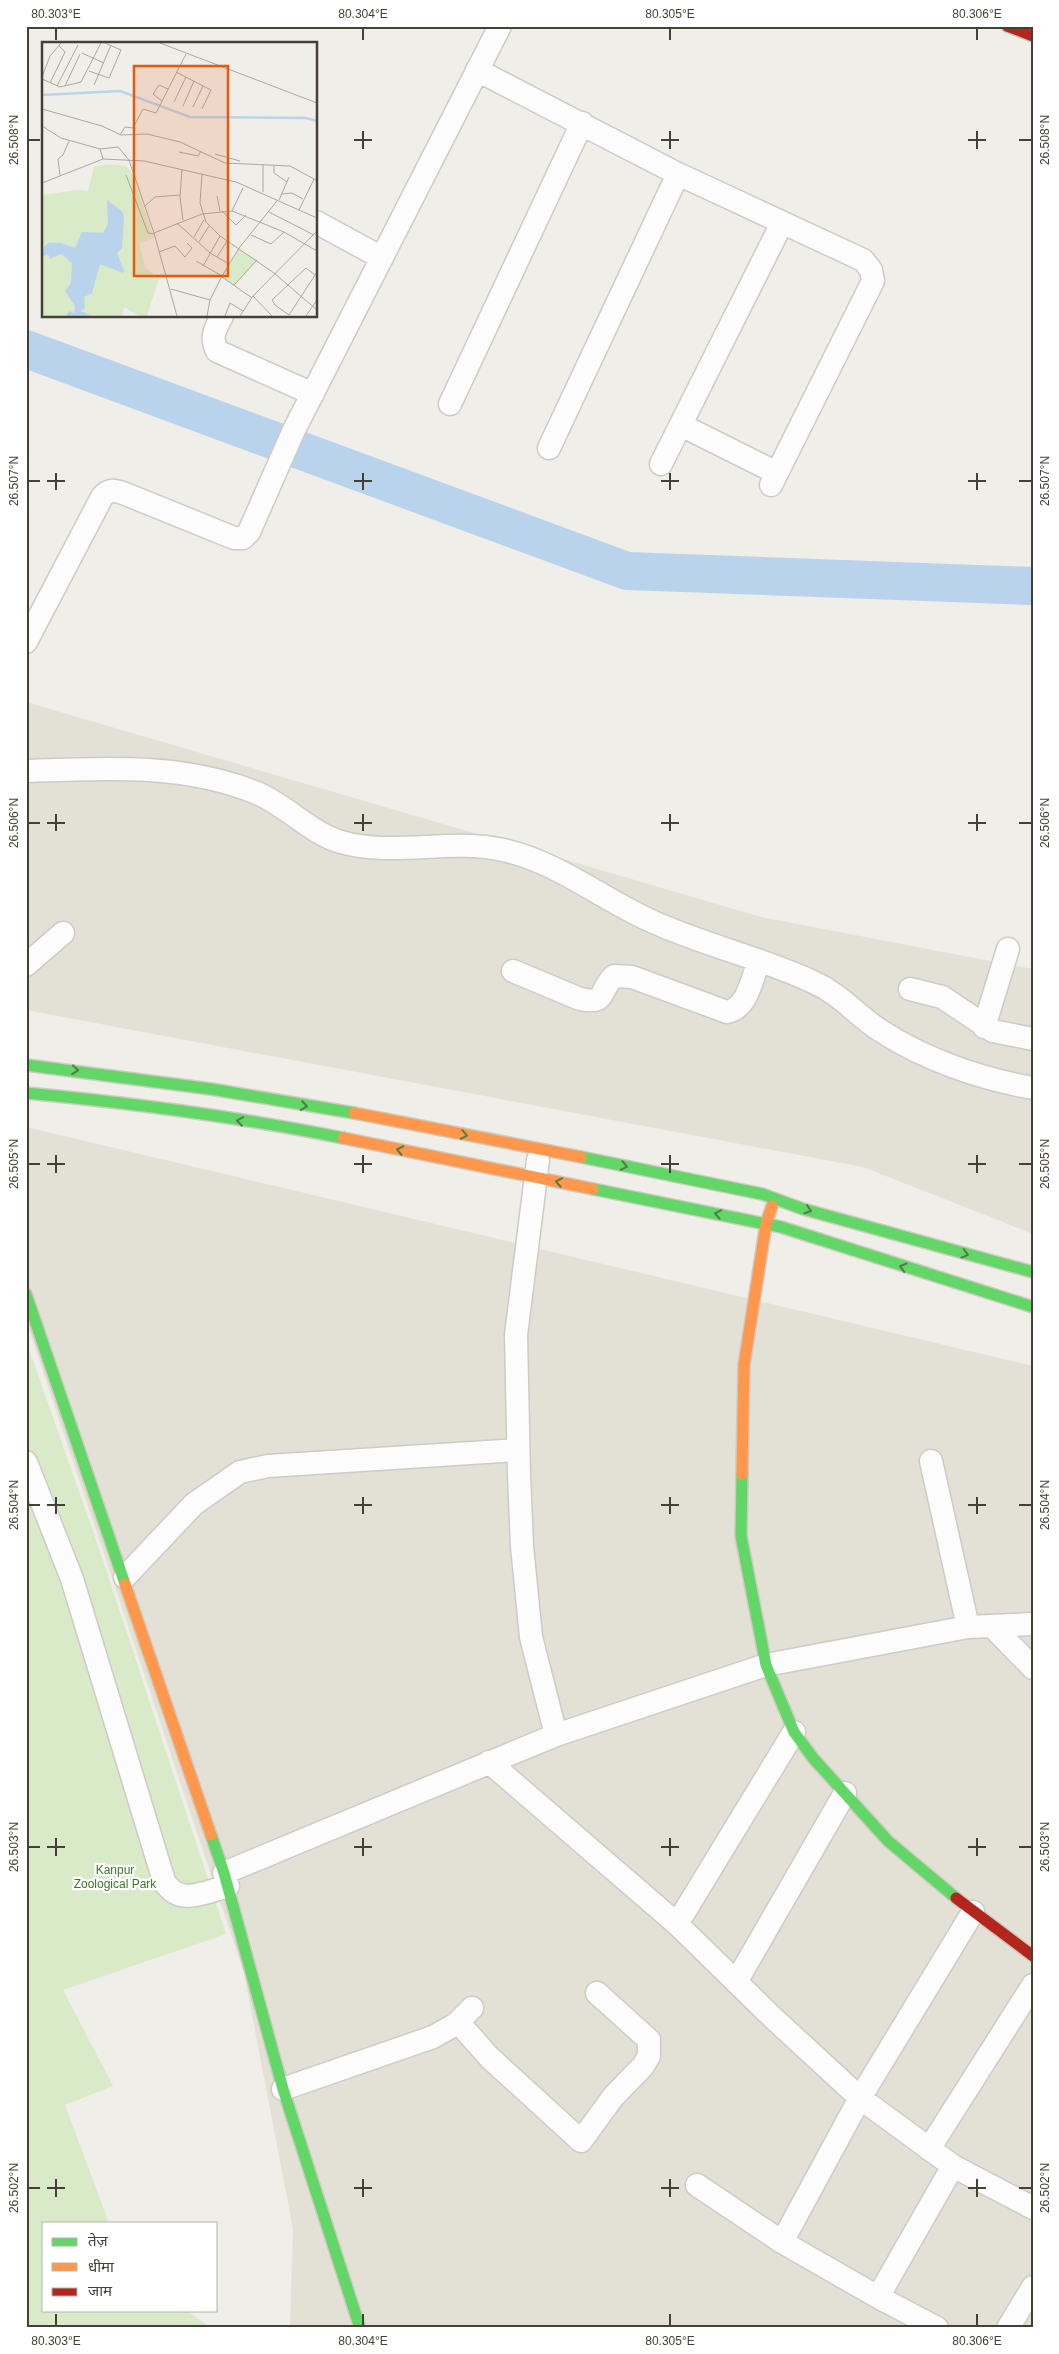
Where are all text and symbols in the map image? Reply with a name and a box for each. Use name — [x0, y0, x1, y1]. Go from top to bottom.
text: 80.303°E — [31, 7, 81, 21]
text: 80.304°E — [338, 7, 388, 21]
text: 80.305°E — [645, 7, 695, 21]
text: 80.306°E — [952, 7, 1002, 21]
inset map — [42, 42, 318, 318]
text: 26.508°N — [7, 115, 21, 165]
text: 26.508°N — [1038, 115, 1052, 165]
text: 26.507°N — [7, 456, 21, 506]
text: 26.507°N — [1038, 456, 1052, 506]
text: 26.506°N — [7, 798, 21, 848]
text: 26.506°N — [1038, 798, 1052, 848]
one-way arrow — [71, 1064, 79, 1075]
one-way arrow — [300, 1100, 309, 1110]
one-way arrow — [236, 1116, 244, 1126]
one-way arrow — [460, 1130, 469, 1140]
text: 26.505°N — [7, 1139, 21, 1189]
text: 26.505°N — [1038, 1139, 1052, 1189]
one-way arrow — [395, 1146, 404, 1156]
one-way arrow — [619, 1161, 628, 1171]
one-way arrow — [555, 1178, 564, 1188]
one-way arrow — [803, 1204, 812, 1214]
one-way arrow — [714, 1210, 723, 1220]
one-way arrow — [960, 1248, 968, 1258]
one-way arrow — [899, 1262, 907, 1272]
text: 26.504°N — [7, 1480, 21, 1530]
text: 26.504°N — [1038, 1480, 1052, 1530]
text: 26.503°N — [7, 1822, 21, 1872]
text: 26.503°N — [1038, 1822, 1052, 1872]
park label: Kanpur Zoological Park — [74, 1863, 157, 1891]
text: 26.502°N — [7, 2163, 21, 2213]
text: 26.502°N — [1038, 2163, 1052, 2213]
legend — [42, 2222, 218, 2312]
text: तेज़ — [88, 2232, 109, 2249]
text: धीमा — [88, 2258, 115, 2275]
text: जाम — [88, 2282, 113, 2299]
text: 80.303°E — [31, 2334, 81, 2348]
text: 80.304°E — [338, 2334, 388, 2348]
text: 80.305°E — [645, 2334, 695, 2348]
text: 80.306°E — [952, 2334, 1002, 2348]

